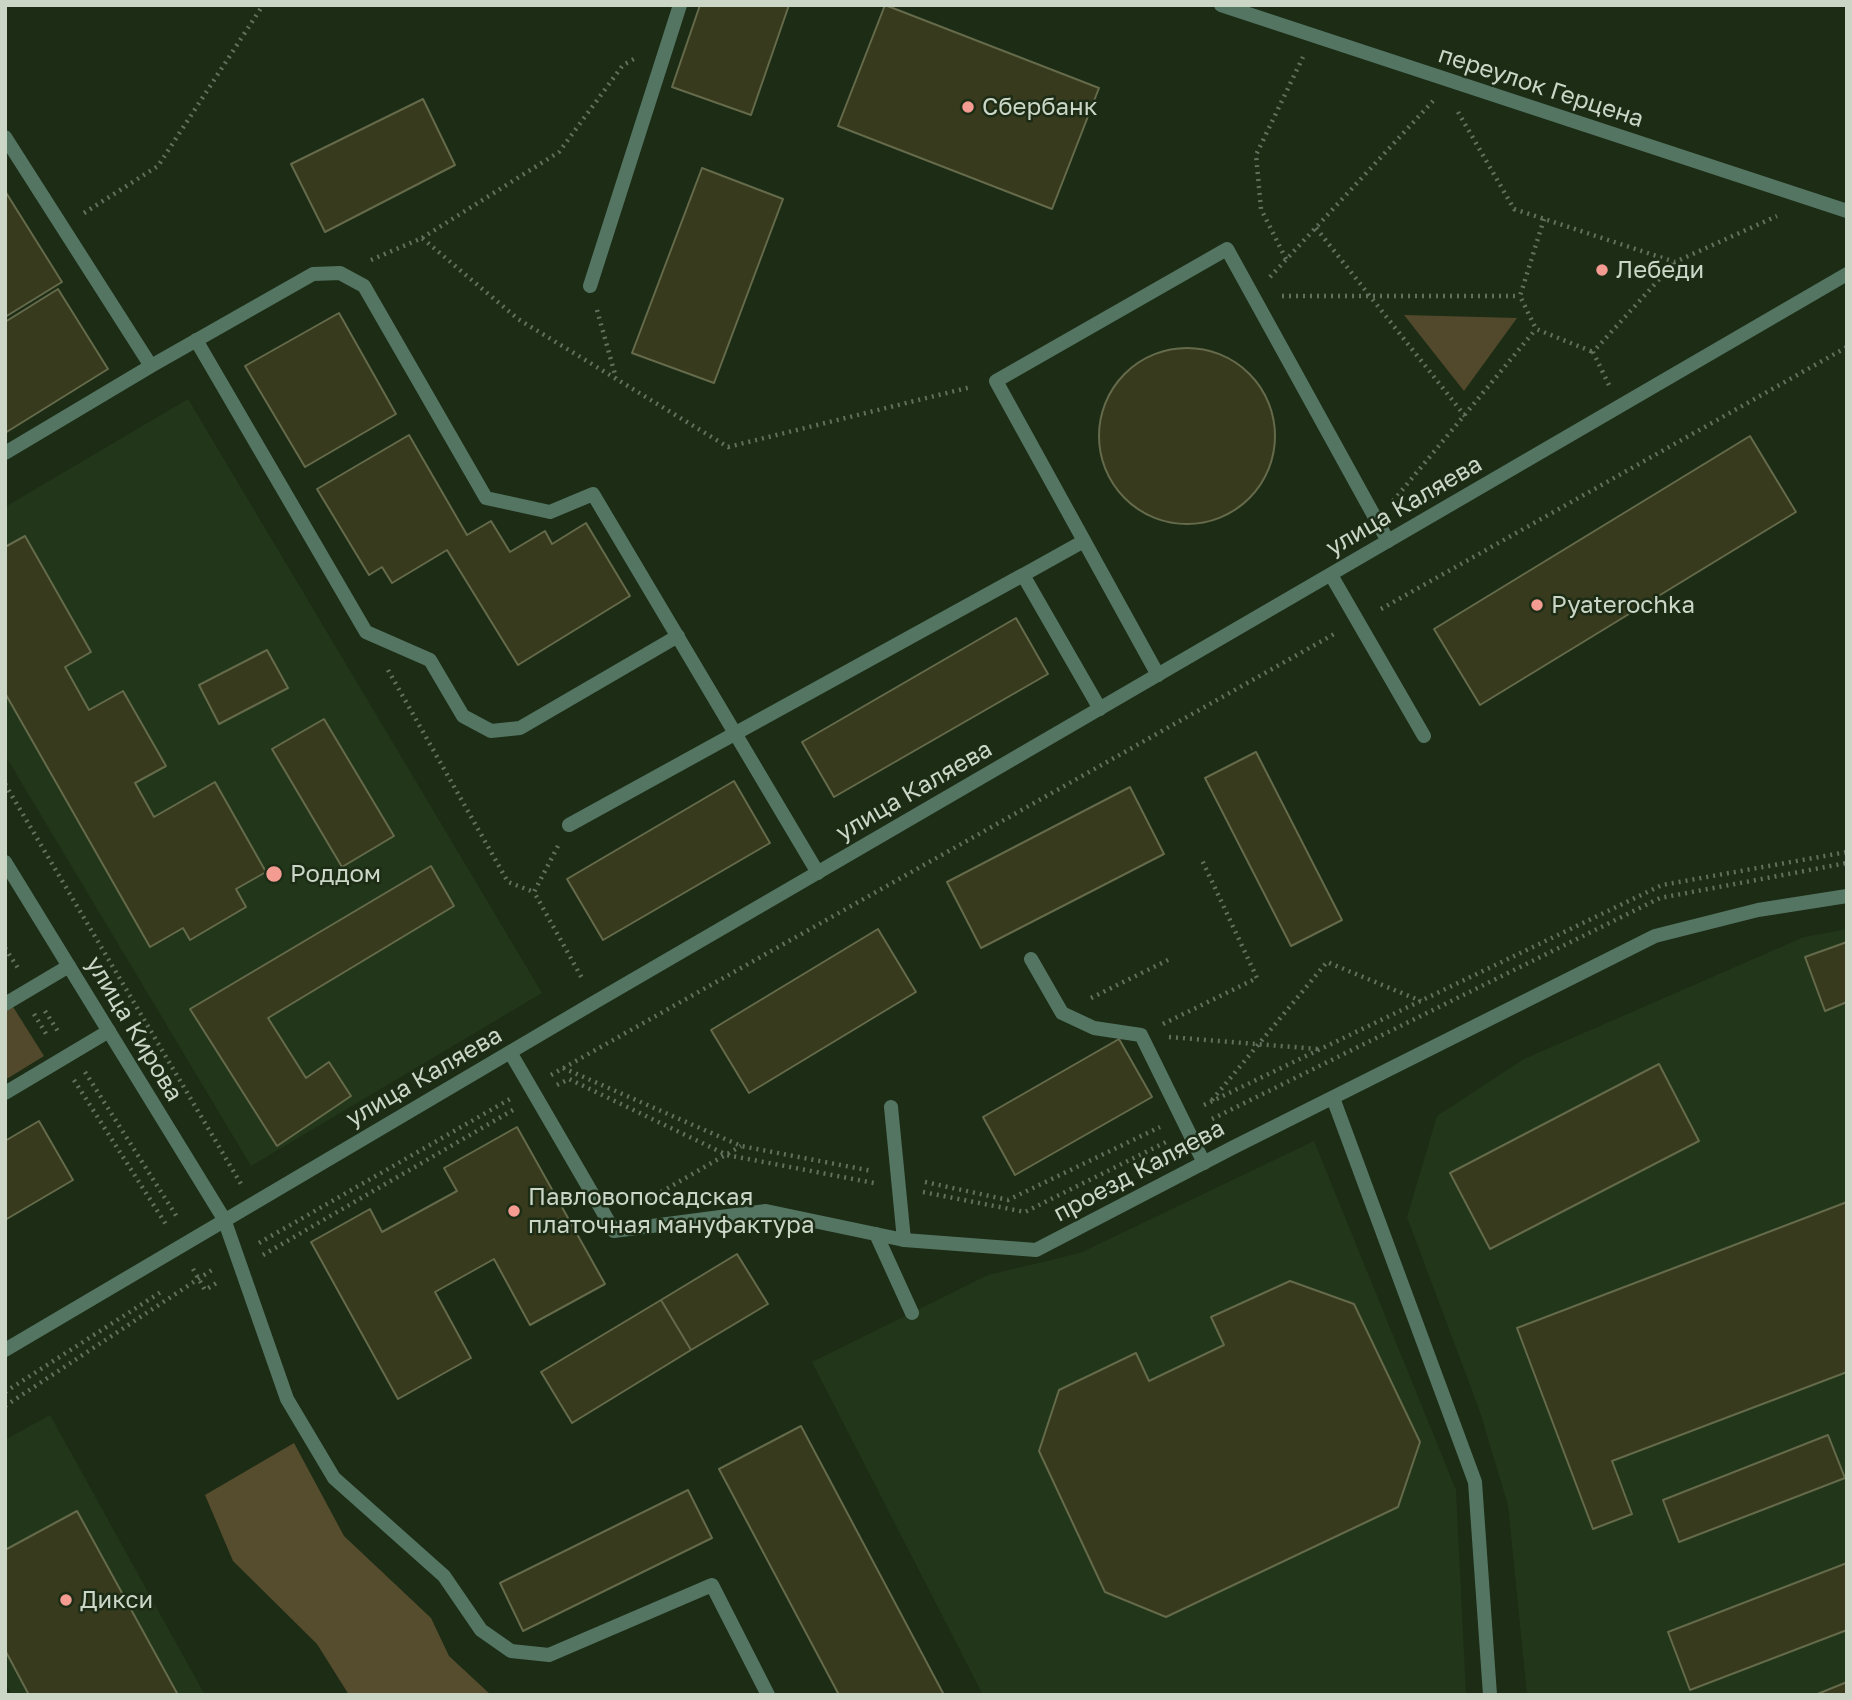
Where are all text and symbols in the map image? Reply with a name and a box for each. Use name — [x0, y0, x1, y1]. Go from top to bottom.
street label: переулок Герцена — [1435, 40, 1647, 134]
place label: Сбербанк — [982, 93, 1098, 121]
marker: Сбербанк — [960, 99, 976, 115]
place label: Лебеди — [1616, 256, 1704, 284]
marker: Лебеди — [1594, 262, 1610, 278]
street label: улица Каляева — [1321, 450, 1487, 562]
place label: Pyaterochka — [1551, 591, 1695, 619]
marker: Pyaterochka — [1529, 597, 1545, 613]
street label: улица Каляева — [831, 735, 997, 847]
place label: Роддом — [290, 860, 381, 888]
marker: Роддом — [264, 864, 284, 884]
street label: улица Кирова — [79, 951, 189, 1107]
street label: улица Каляева — [341, 1021, 507, 1133]
street label: проезд Каляева — [1049, 1114, 1229, 1228]
place label: Павловопосадская платочная мануфактура — [528, 1183, 814, 1239]
marker: Павловопосадская платочная мануфактура — [506, 1203, 522, 1219]
place label: Дикси — [80, 1586, 153, 1614]
marker: Дикси — [58, 1592, 74, 1608]

